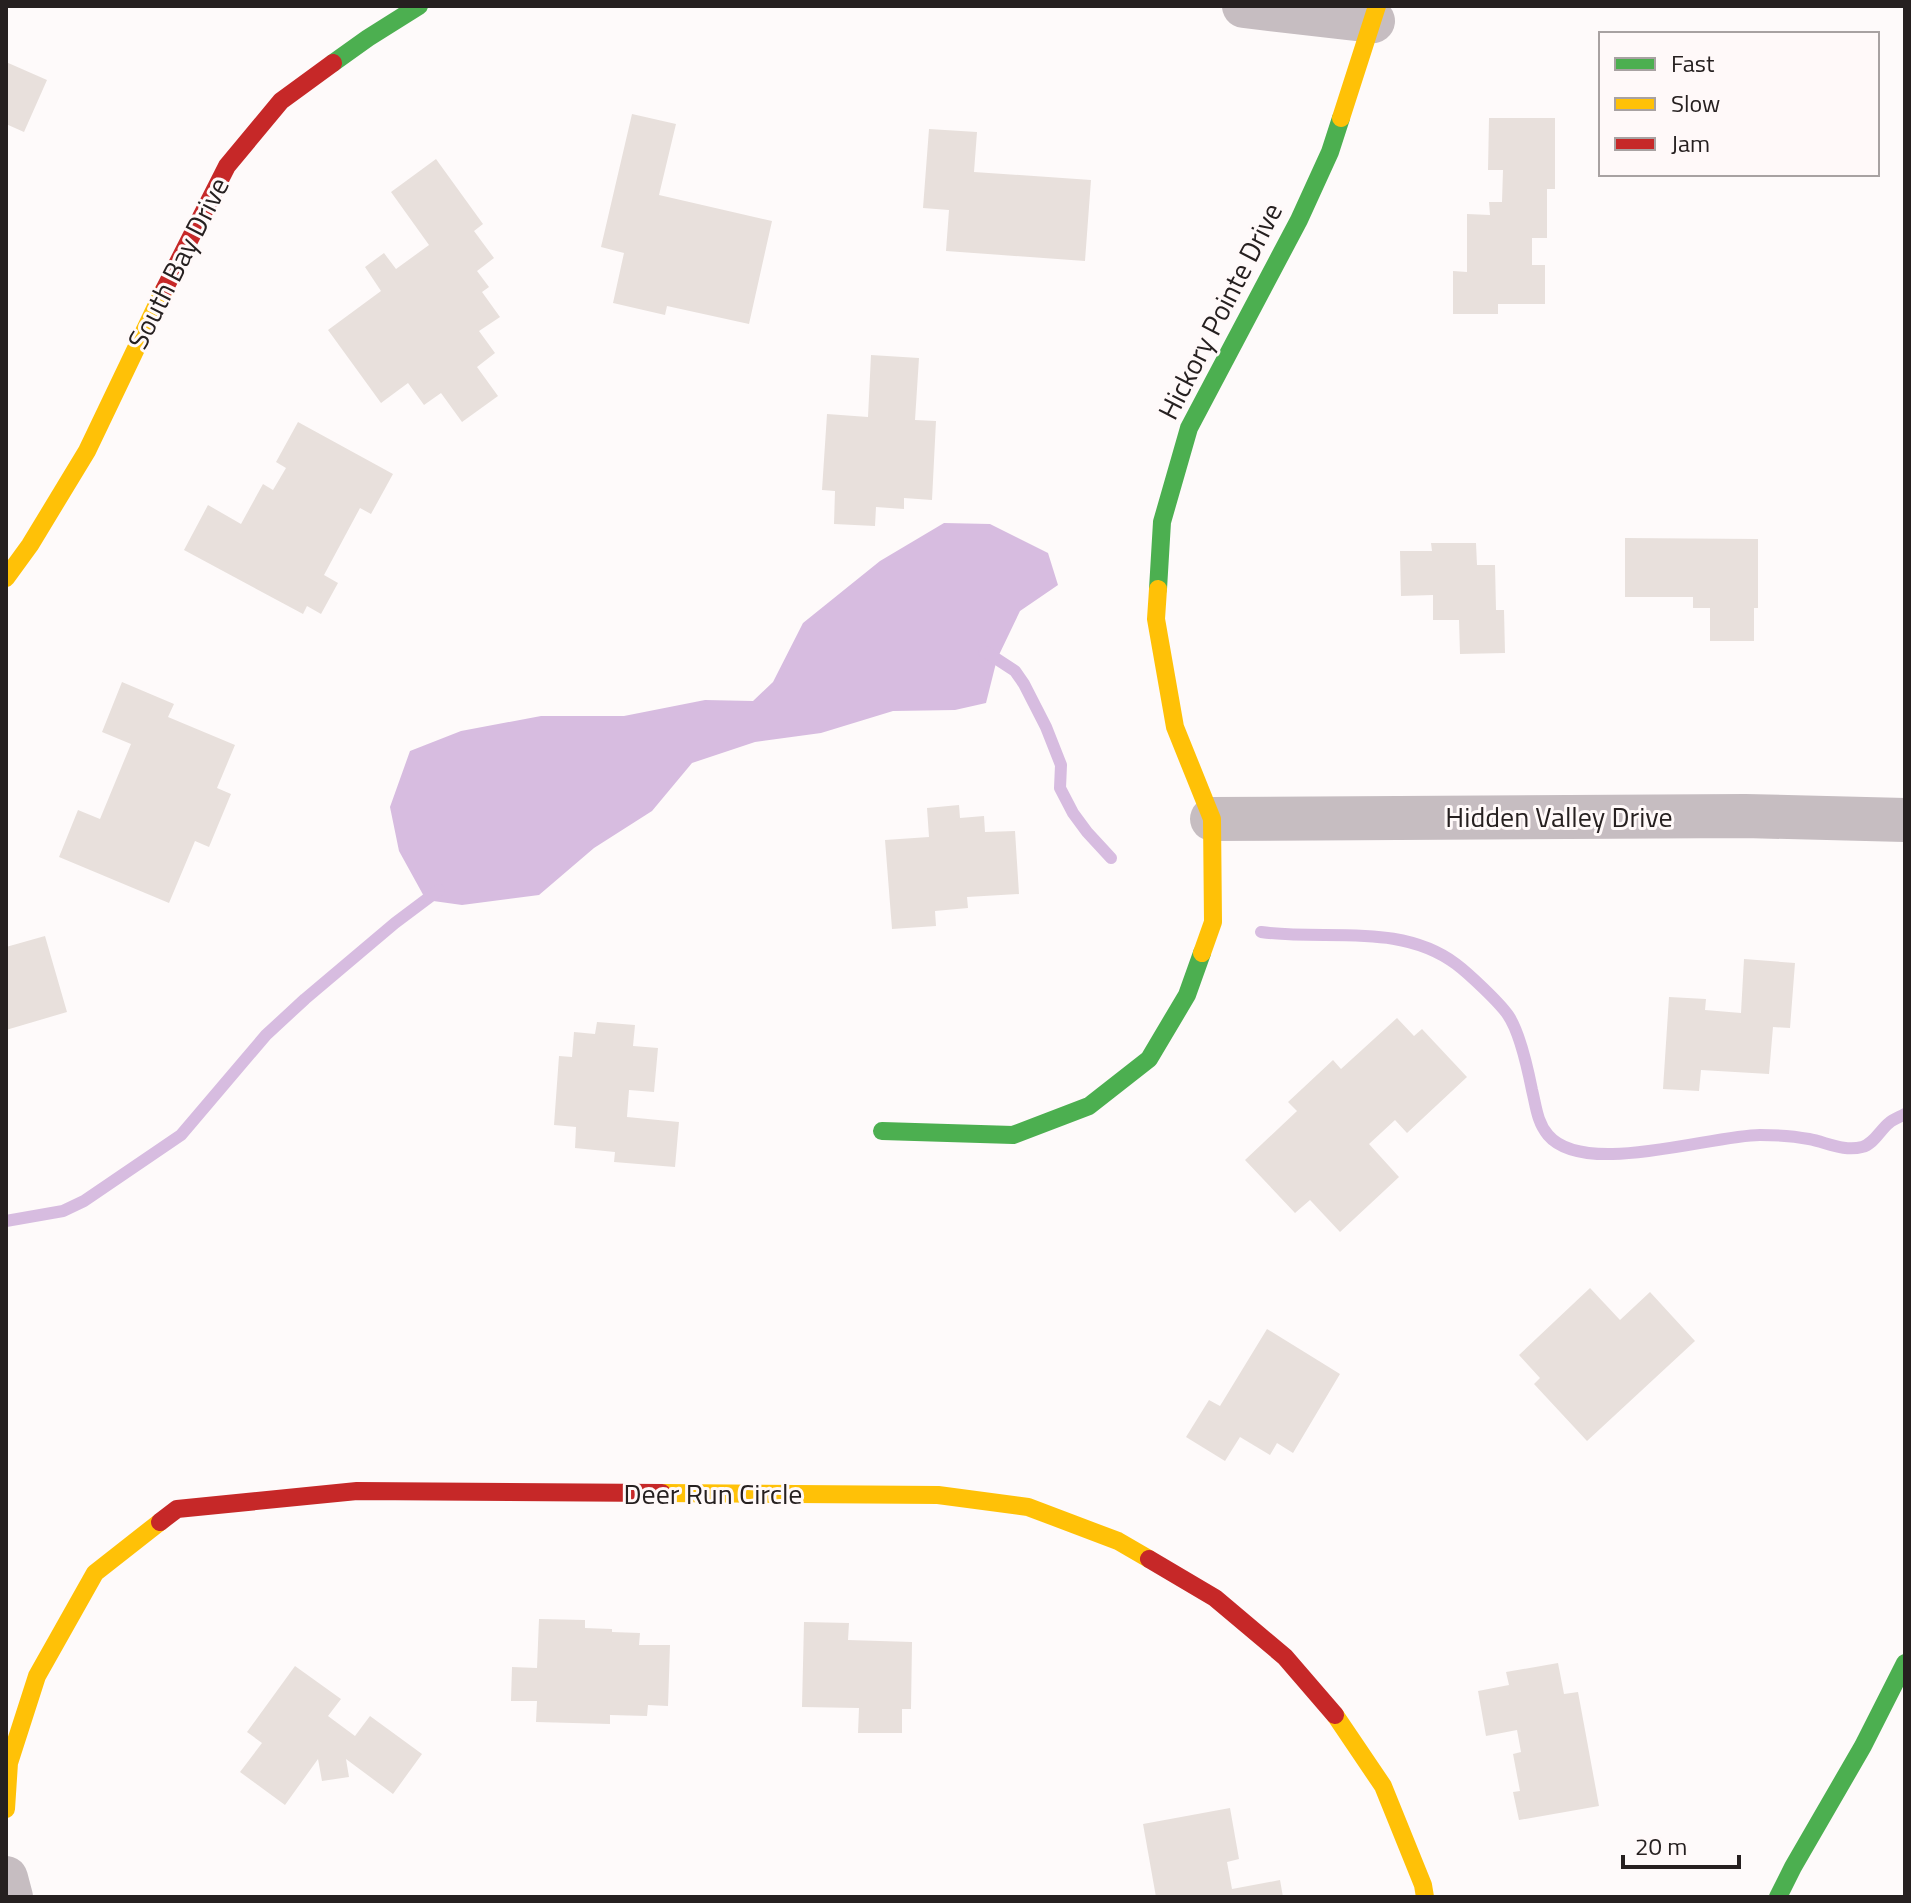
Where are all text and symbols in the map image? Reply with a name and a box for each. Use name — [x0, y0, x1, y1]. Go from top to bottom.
legend — [1599, 32, 1879, 176]
text: Fast — [1671, 45, 1715, 81]
text: Slow — [1671, 85, 1720, 121]
text: Jam — [1671, 125, 1710, 161]
street label: South Bay Drive — [116, 169, 239, 356]
street label: Hickory Pointe Drive — [1146, 195, 1293, 427]
street label: Hidden Valley Drive — [1445, 795, 1673, 838]
street label: Deer Run Circle — [623, 1472, 803, 1515]
scale bar — [1623, 1819, 1739, 1869]
text: 20 m — [1635, 1828, 1687, 1864]

